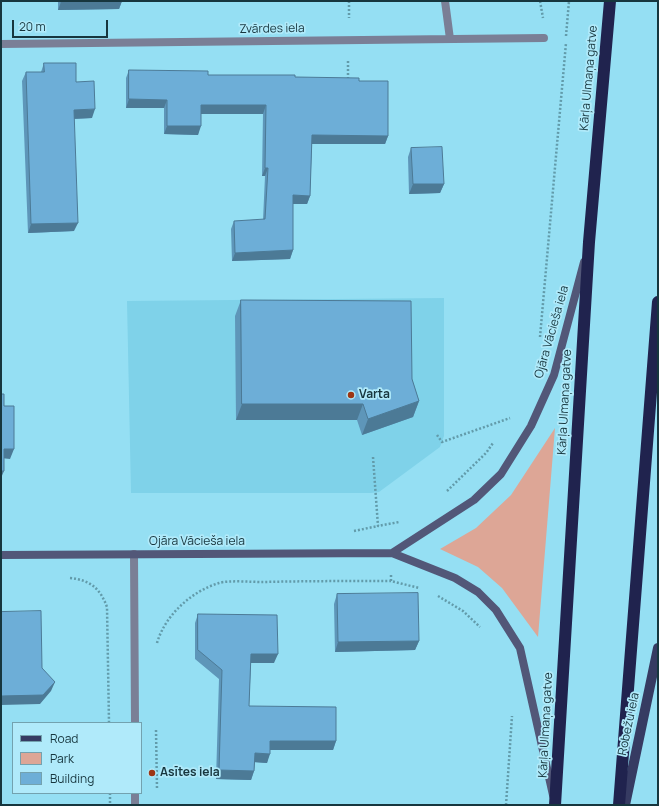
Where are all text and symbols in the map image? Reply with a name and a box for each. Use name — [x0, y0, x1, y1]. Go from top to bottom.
scale bar — [14, 12, 110, 38]
text: 20 m — [19, 18, 46, 35]
street label: Zvārdes iela — [239, 21, 305, 37]
street label: Kārļa Ulmaņa gatve — [577, 25, 601, 131]
street label: Ojāra Vācieša iela — [532, 284, 572, 380]
street label: Kārļa Ulmaņa gatve — [555, 349, 575, 455]
place label: Varta — [359, 388, 390, 402]
marker: Varta — [346, 390, 356, 400]
street label: Ojāra Vācieša iela — [149, 535, 245, 549]
street label: Kārļa Ulmaņa gatve — [536, 672, 556, 778]
street label: Robežu iela — [615, 691, 643, 757]
legend — [12, 722, 142, 794]
text: Road — [50, 730, 78, 747]
text: Park — [50, 750, 74, 767]
place label: Asītes iela — [160, 766, 220, 780]
marker: Asītes iela — [147, 768, 157, 778]
text: Building — [50, 770, 94, 787]

